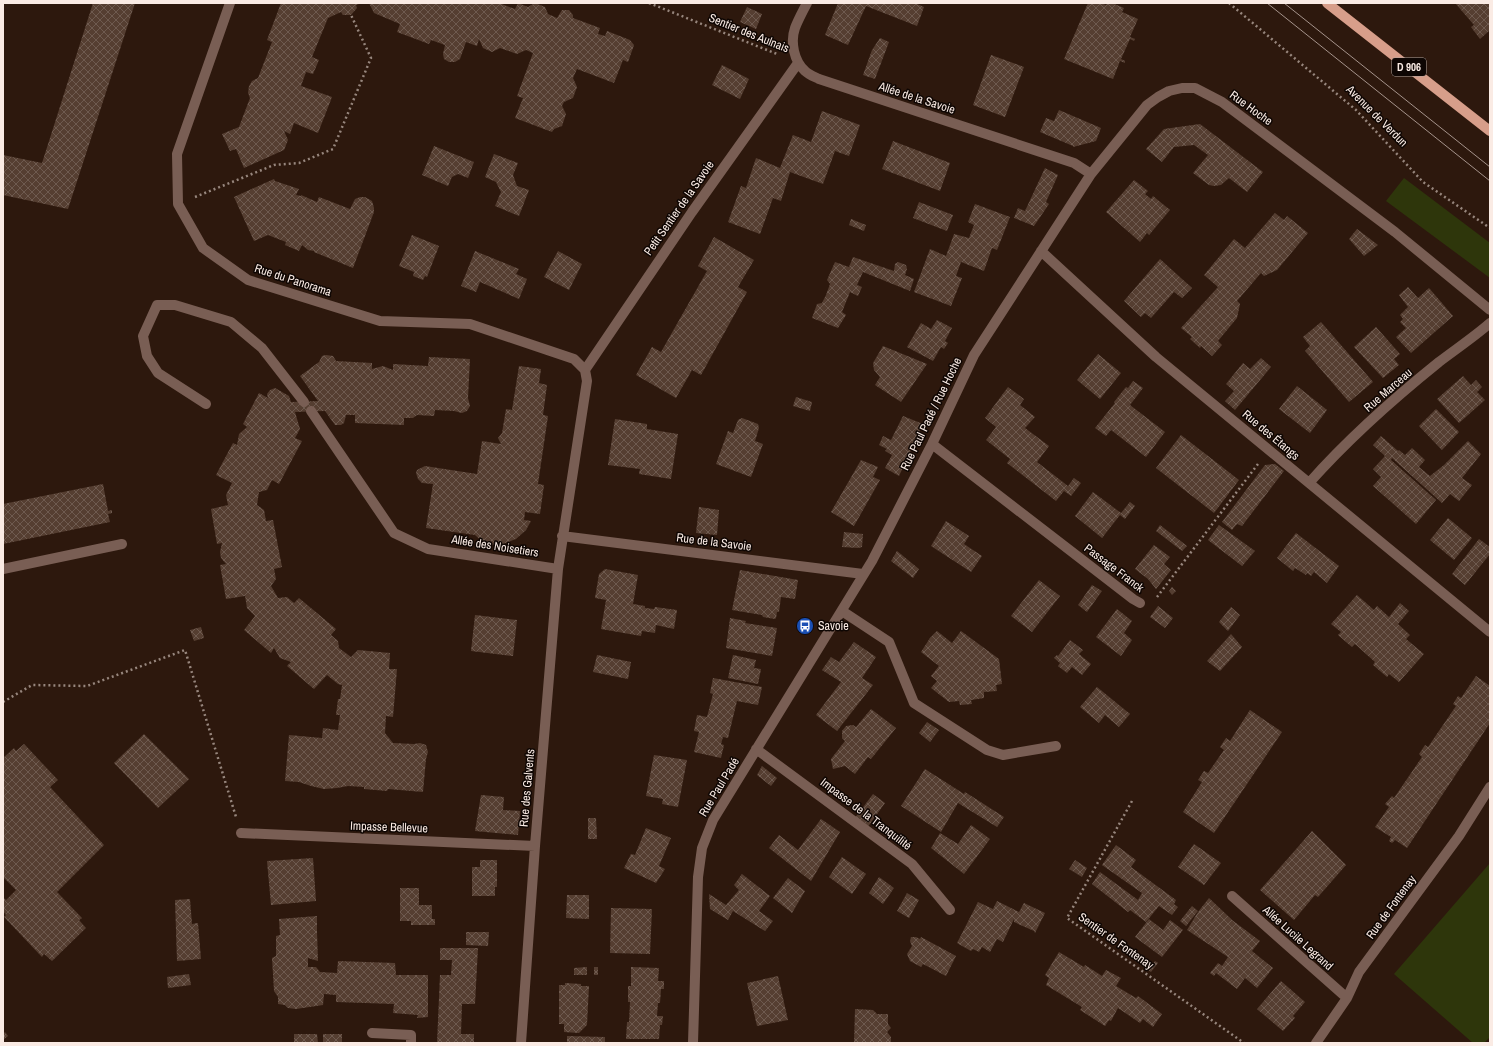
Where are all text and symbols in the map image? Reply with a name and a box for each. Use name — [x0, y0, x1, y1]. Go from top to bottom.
street label: Sentier des Aulnais — [706, 10, 792, 56]
road number: D 906 — [1392, 58, 1426, 76]
street label: Allée de la Savoie — [876, 78, 957, 118]
street label: Avenue de Verdun — [1342, 81, 1411, 150]
street label: Rue Hoche — [1226, 87, 1276, 129]
street label: Petit Sentier de la Savoie — [640, 157, 718, 259]
street label: Rue du Panorama — [253, 260, 334, 300]
street label: Rue Paul Padé / Rue Hoche — [897, 355, 965, 473]
street label: Rue Marceau — [1360, 365, 1416, 415]
street label: Rue des Étangs — [1239, 406, 1303, 464]
street label: Rue de la Savoie — [676, 529, 752, 555]
street label: Allée des Noisetiers — [449, 531, 540, 561]
street label: Passage Franck — [1081, 540, 1147, 596]
bus stop icon: Savoie — [795, 616, 815, 636]
place label: Savoie — [818, 618, 849, 634]
street label: Rue des Galvents — [516, 748, 538, 828]
street label: Rue Paul Padé — [695, 755, 743, 819]
street label: Impasse de la Tranquilité — [817, 774, 915, 854]
street label: Impasse Bellevue — [350, 818, 428, 836]
street label: Rue de Fontenay — [1362, 872, 1420, 942]
street label: Allée Lucile Legrand — [1259, 901, 1337, 974]
street label: Sentier de Fontenay — [1075, 909, 1157, 973]

